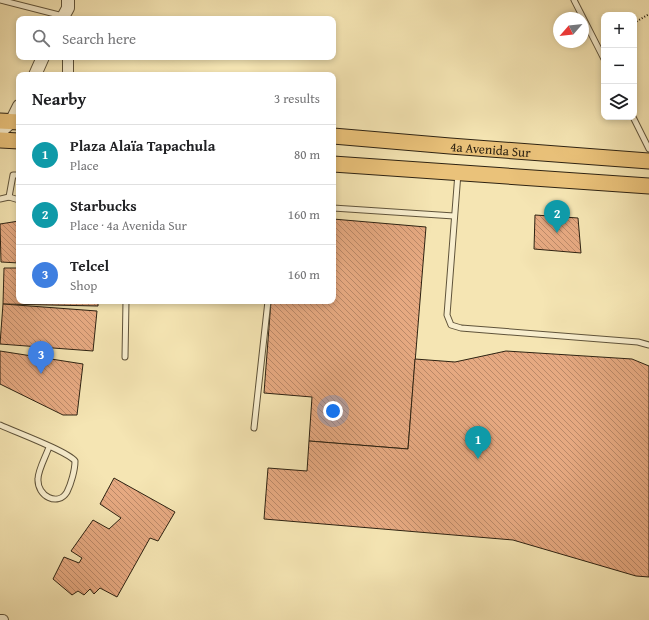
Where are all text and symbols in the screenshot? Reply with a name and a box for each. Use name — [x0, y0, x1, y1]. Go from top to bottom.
north arrow — [553, 12, 589, 48]
map controls — [601, 12, 637, 120]
button: + — [601, 12, 637, 48]
search box — [16, 16, 336, 60]
icon: search — [30, 27, 52, 49]
text: Search here — [62, 28, 136, 49]
button: − — [601, 48, 637, 84]
button: layers — [601, 84, 637, 120]
text: Nearby — [32, 86, 86, 111]
text: 3 results — [274, 89, 320, 108]
text: Plaza Alaïa Tapachula — [70, 135, 215, 156]
street label: 4a Avenida Sur — [450, 137, 532, 162]
text: 1 — [42, 145, 48, 164]
text: 80 m — [294, 145, 320, 164]
text: Place — [70, 156, 99, 175]
text: Starbucks — [70, 195, 137, 216]
pin: 2 — [544, 200, 570, 233]
text: 2 — [42, 205, 48, 224]
text: 160 m — [288, 205, 320, 224]
text: Place · 4a Avenida Sur — [70, 216, 187, 235]
text: Telcel — [70, 255, 109, 276]
text: 3 — [42, 265, 48, 284]
text: 160 m — [288, 265, 320, 284]
text: Shop — [70, 276, 97, 295]
pin: 3 — [28, 341, 54, 374]
your location — [323, 401, 343, 421]
pin: 1 — [465, 426, 491, 459]

